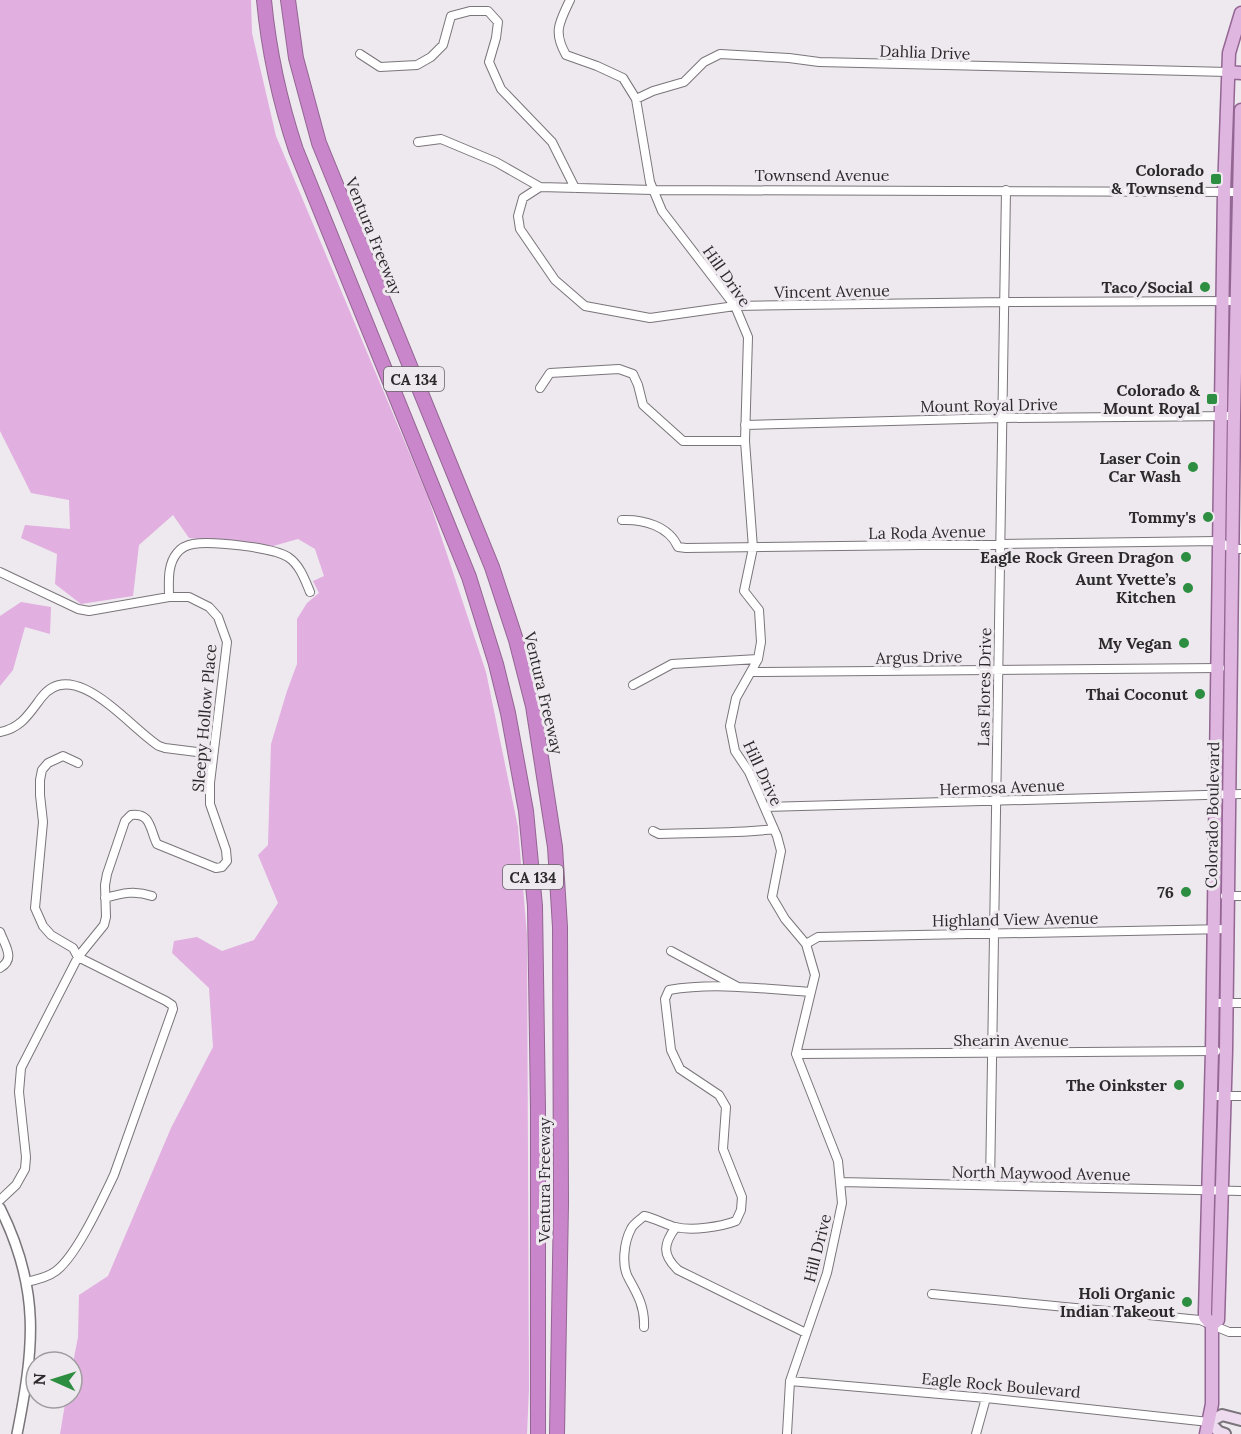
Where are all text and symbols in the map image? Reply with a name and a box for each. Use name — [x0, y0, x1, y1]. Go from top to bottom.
street label: Dahlia Drive — [879, 40, 971, 64]
place label: Colorado & Townsend — [1111, 160, 1204, 198]
street label: Townsend Avenue — [754, 165, 890, 185]
marker: Colorado & Townsend — [1209, 172, 1223, 186]
street label: Ventura Freeway — [341, 173, 407, 298]
street label: Hill Drive — [699, 242, 755, 311]
place label: Taco/Social — [1102, 277, 1193, 298]
street label: Vincent Avenue — [773, 280, 890, 302]
marker: Taco/Social — [1198, 280, 1212, 294]
road number: CA 134 — [384, 367, 444, 391]
place label: Colorado & Mount Royal — [1103, 380, 1200, 418]
marker: Colorado & Mount Royal — [1205, 392, 1219, 406]
street label: Mount Royal Drive — [920, 394, 1058, 416]
place label: Laser Coin Car Wash — [1099, 448, 1181, 486]
marker: Laser Coin Car Wash — [1186, 460, 1200, 474]
place label: Tommy's — [1129, 507, 1196, 527]
marker: Tommy's — [1201, 510, 1215, 524]
street label: La Roda Avenue — [868, 521, 986, 543]
place label: Eagle Rock Green Dragon — [980, 547, 1174, 567]
marker: Eagle Rock Green Dragon — [1179, 550, 1193, 564]
place label: Aunt Yvette’s Kitchen — [1076, 569, 1176, 607]
marker: Aunt Yvette’s Kitchen — [1181, 581, 1195, 595]
street label: Las Flores Drive — [973, 627, 995, 747]
street label: Ventura Freeway — [520, 629, 568, 757]
place label: My Vegan — [1098, 633, 1172, 653]
marker: My Vegan — [1177, 636, 1191, 650]
street label: Sleepy Hollow Place — [188, 643, 220, 793]
street label: Argus Drive — [874, 646, 963, 668]
place label: Thai Coconut — [1086, 684, 1188, 704]
marker: Thai Coconut — [1193, 687, 1207, 701]
street label: Hill Drive — [739, 737, 787, 809]
street label: Colorado Boulevard — [1201, 741, 1223, 889]
street label: Hermosa Avenue — [939, 775, 1065, 799]
road number: CA 134 — [503, 865, 563, 889]
place label: 76 — [1157, 882, 1174, 902]
marker: 76 — [1179, 885, 1193, 899]
street label: Highland View Avenue — [932, 908, 1099, 930]
street label: Shearin Avenue — [953, 1030, 1069, 1050]
place label: The Oinkster — [1066, 1075, 1167, 1095]
marker: The Oinkster — [1172, 1078, 1186, 1092]
street label: Ventura Freeway — [534, 1117, 554, 1243]
street label: North Maywood Avenue — [951, 1161, 1131, 1185]
street label: Hill Drive — [799, 1211, 835, 1284]
place label: Holi Organic Indian Takeout — [1060, 1283, 1176, 1321]
marker: Holi Organic Indian Takeout — [1180, 1295, 1194, 1309]
north arrow — [24, 1350, 84, 1410]
street label: Eagle Rock Boulevard — [921, 1368, 1082, 1402]
text: N — [29, 1373, 49, 1386]

